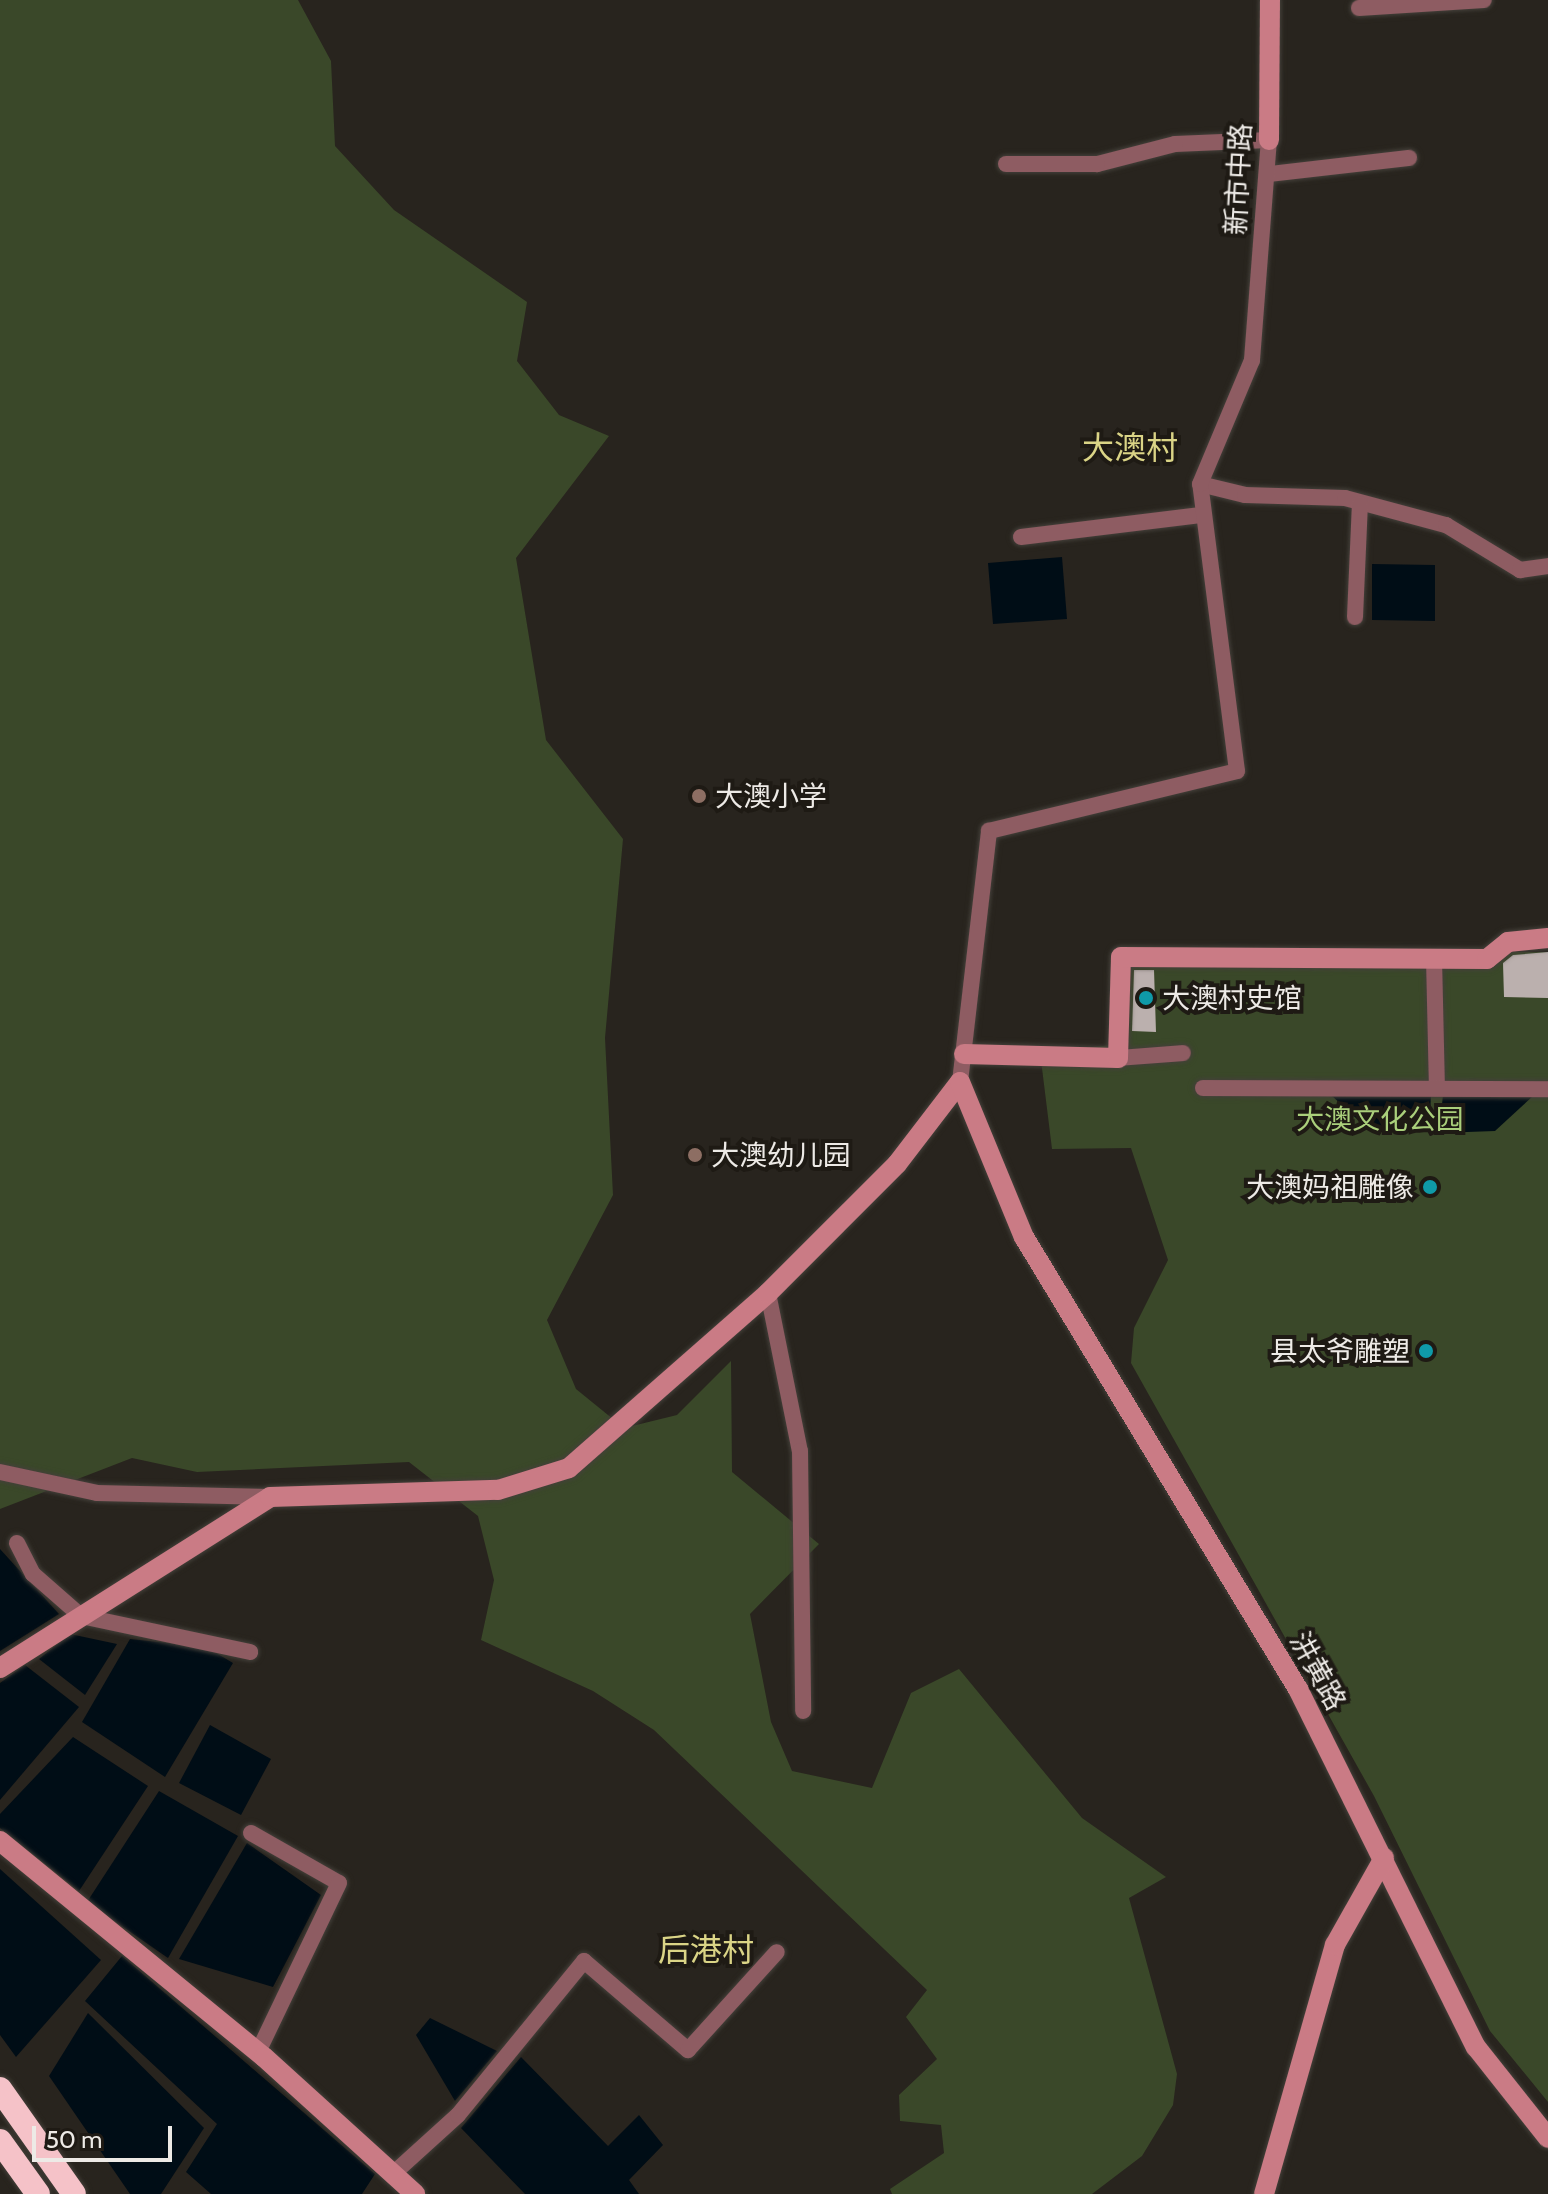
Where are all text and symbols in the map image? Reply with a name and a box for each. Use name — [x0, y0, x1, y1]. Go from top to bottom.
street label: 新市中路 — [1218, 122, 1258, 236]
district label: 大澳村 — [1082, 429, 1178, 467]
place label: 大澳小学 — [715, 779, 827, 813]
marker: 大澳小学 — [690, 787, 708, 805]
place label: 大澳村史馆 — [1162, 981, 1302, 1015]
marker: 大澳村史馆 — [1137, 989, 1155, 1007]
park label: 大澳文化公园 — [1296, 1102, 1464, 1136]
place label: 大澳幼儿园 — [711, 1138, 851, 1172]
marker: 大澳幼儿园 — [686, 1146, 704, 1164]
place label: 大澳妈祖雕像 — [1246, 1170, 1414, 1204]
marker: 大澳妈祖雕像 — [1421, 1178, 1439, 1196]
place label: 县太爷雕塑 — [1270, 1334, 1410, 1368]
marker: 县太爷雕塑 — [1417, 1342, 1435, 1360]
street label: 汫黄路 — [1283, 1626, 1353, 1716]
district label: 后港村 — [658, 1931, 754, 1969]
scale bar — [36, 2110, 176, 2160]
text: 50 m — [46, 2125, 102, 2154]

